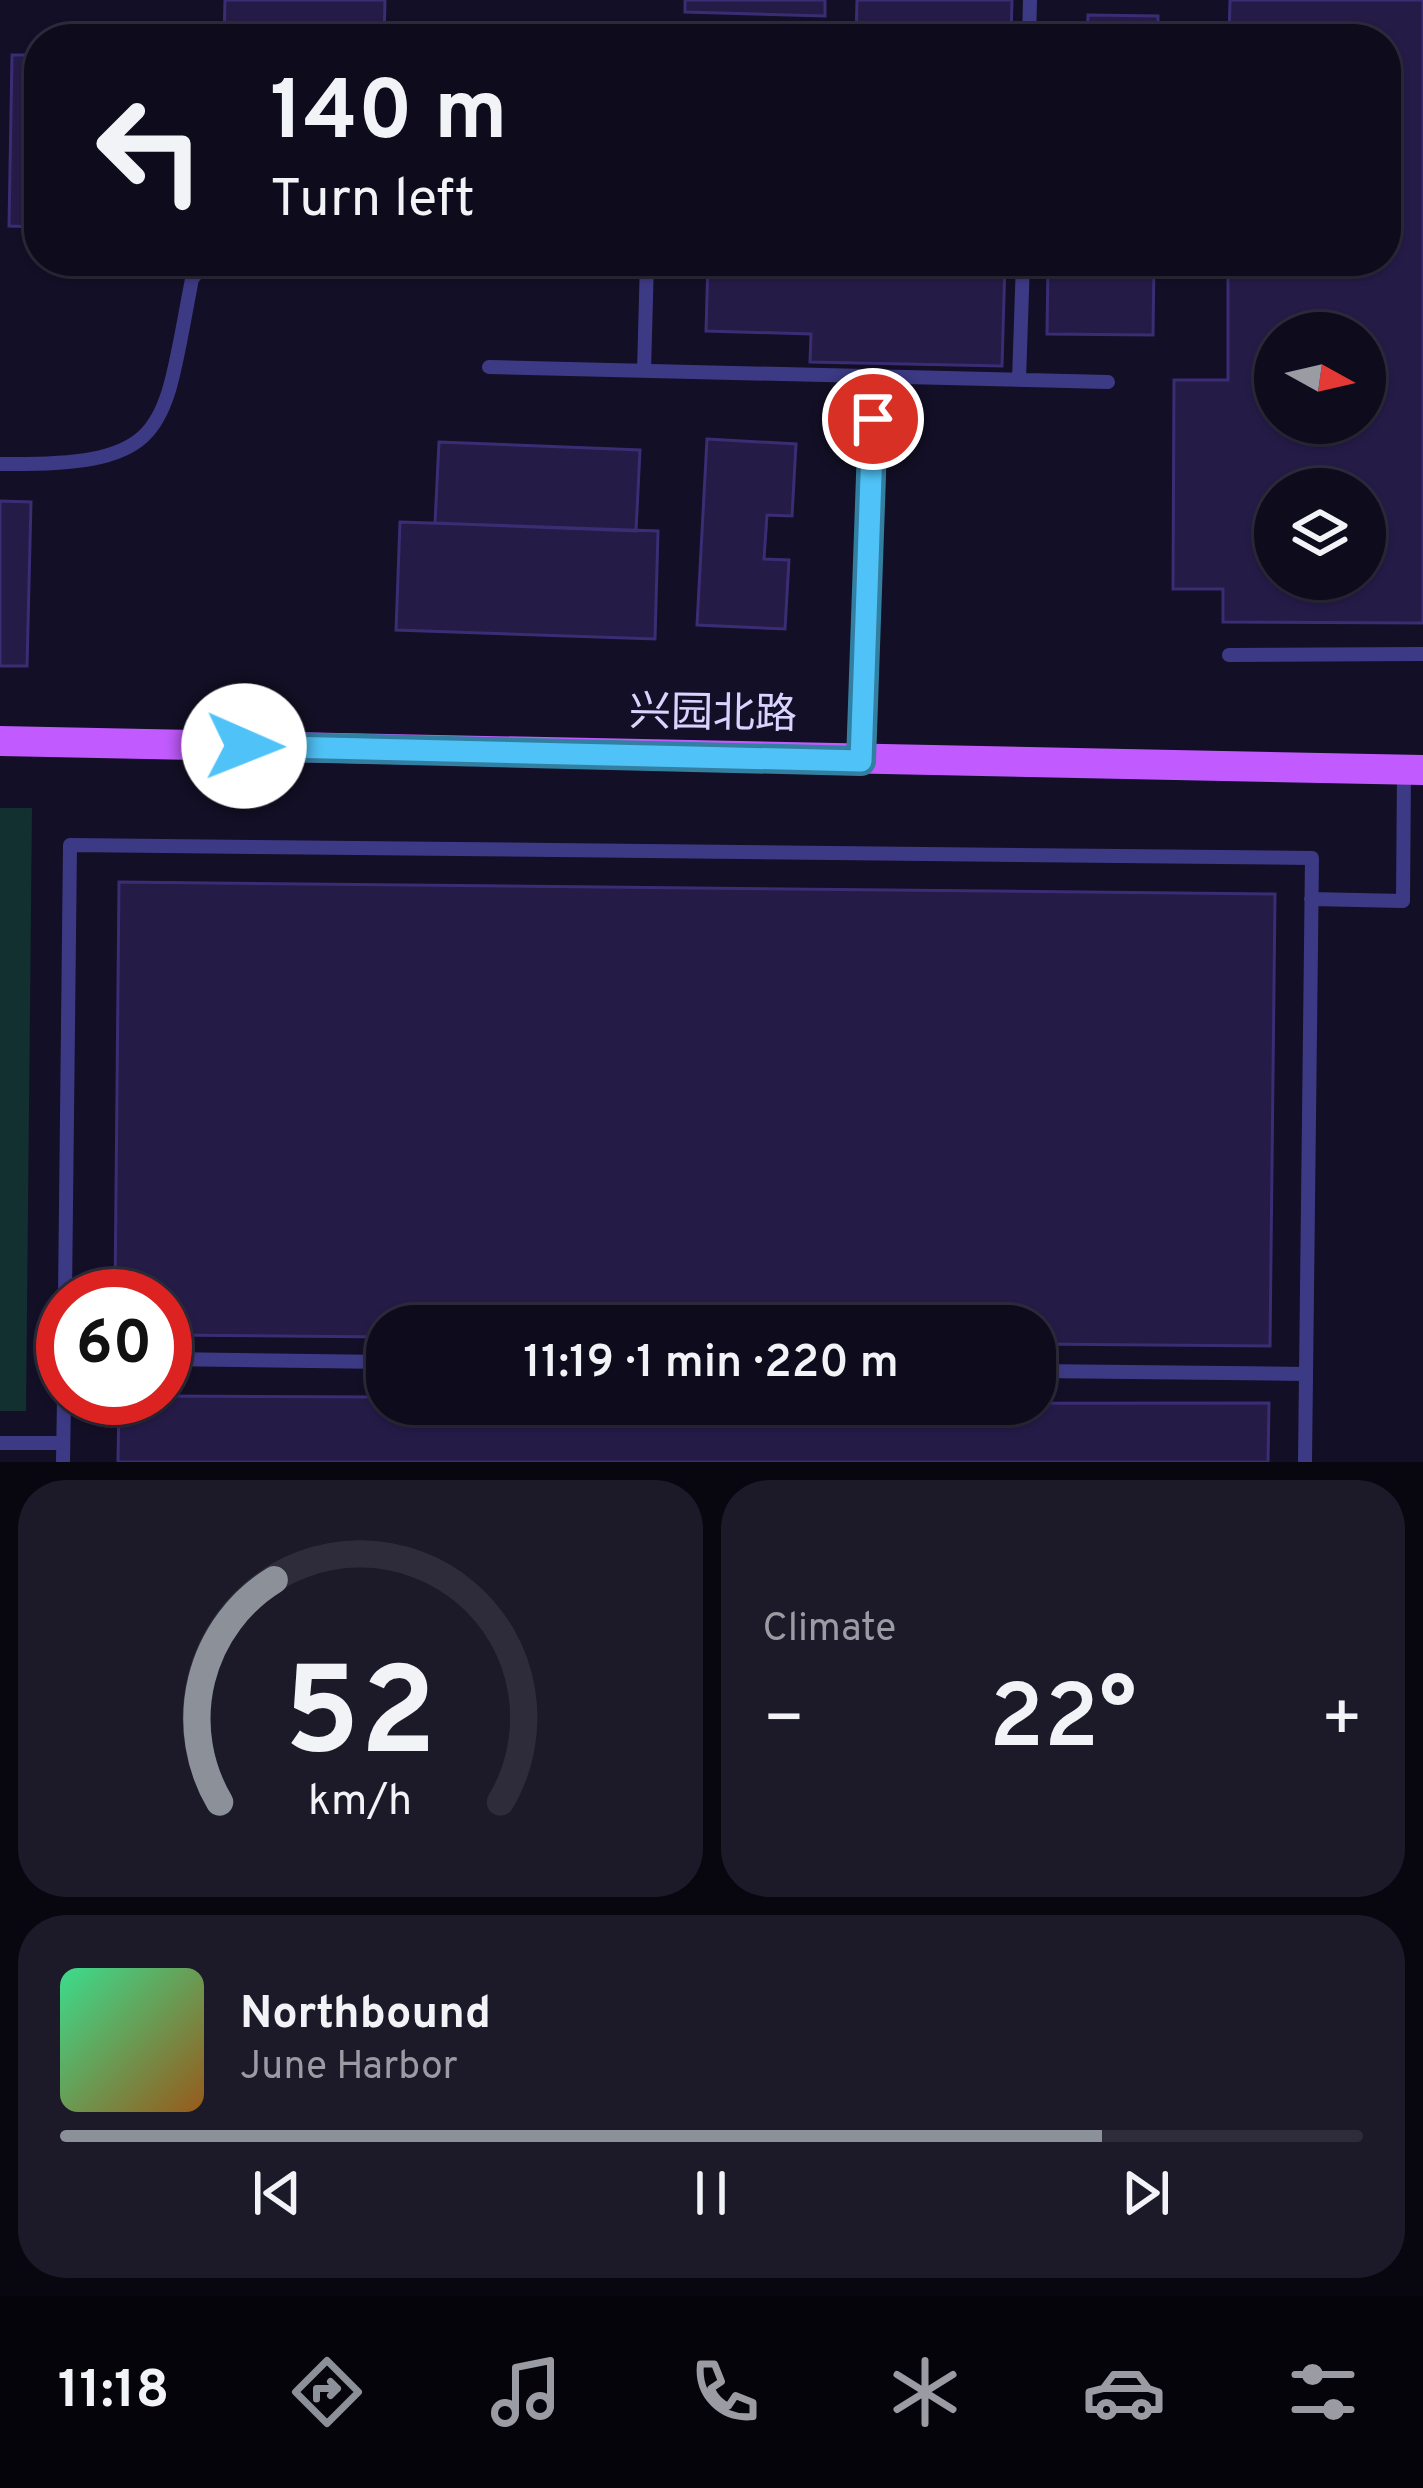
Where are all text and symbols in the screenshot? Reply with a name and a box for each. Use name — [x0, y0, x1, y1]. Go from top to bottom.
text: 140 m — [270, 63, 507, 169]
icon: left — [72, 72, 228, 228]
text: Turn left — [270, 167, 475, 236]
north arrow — [1254, 312, 1386, 444]
map controls — [1254, 312, 1386, 600]
pin — [822, 368, 924, 470]
icon: arrive — [840, 386, 906, 452]
button: layers — [1254, 468, 1386, 600]
position arrow — [181, 683, 307, 809]
street label: 兴园北路 — [629, 688, 797, 744]
speed limit sign: 60 — [36, 1269, 192, 1425]
text: 11:19 · 1 min · 220 m — [523, 1336, 899, 1393]
text: Climate — [763, 1606, 896, 1655]
text: 52 — [284, 1641, 437, 1799]
text: 22° — [989, 1666, 1136, 1779]
text: − — [763, 1681, 805, 1764]
text: + — [1320, 1681, 1363, 1764]
text: km/h — [308, 1775, 412, 1829]
text: Northbound — [240, 1987, 491, 2044]
text: June Harbor — [240, 2044, 458, 2093]
icon: previous — [244, 2160, 310, 2226]
icon: pause — [678, 2160, 744, 2226]
icon: next — [1113, 2160, 1179, 2226]
icon: directions — [285, 2350, 369, 2434]
icon: music — [484, 2350, 568, 2434]
icon: phone — [683, 2350, 767, 2434]
icon: climate — [883, 2350, 967, 2434]
icon: car — [1082, 2350, 1166, 2434]
icon: filters — [1281, 2350, 1365, 2434]
text: 11:18 — [58, 2358, 170, 2427]

